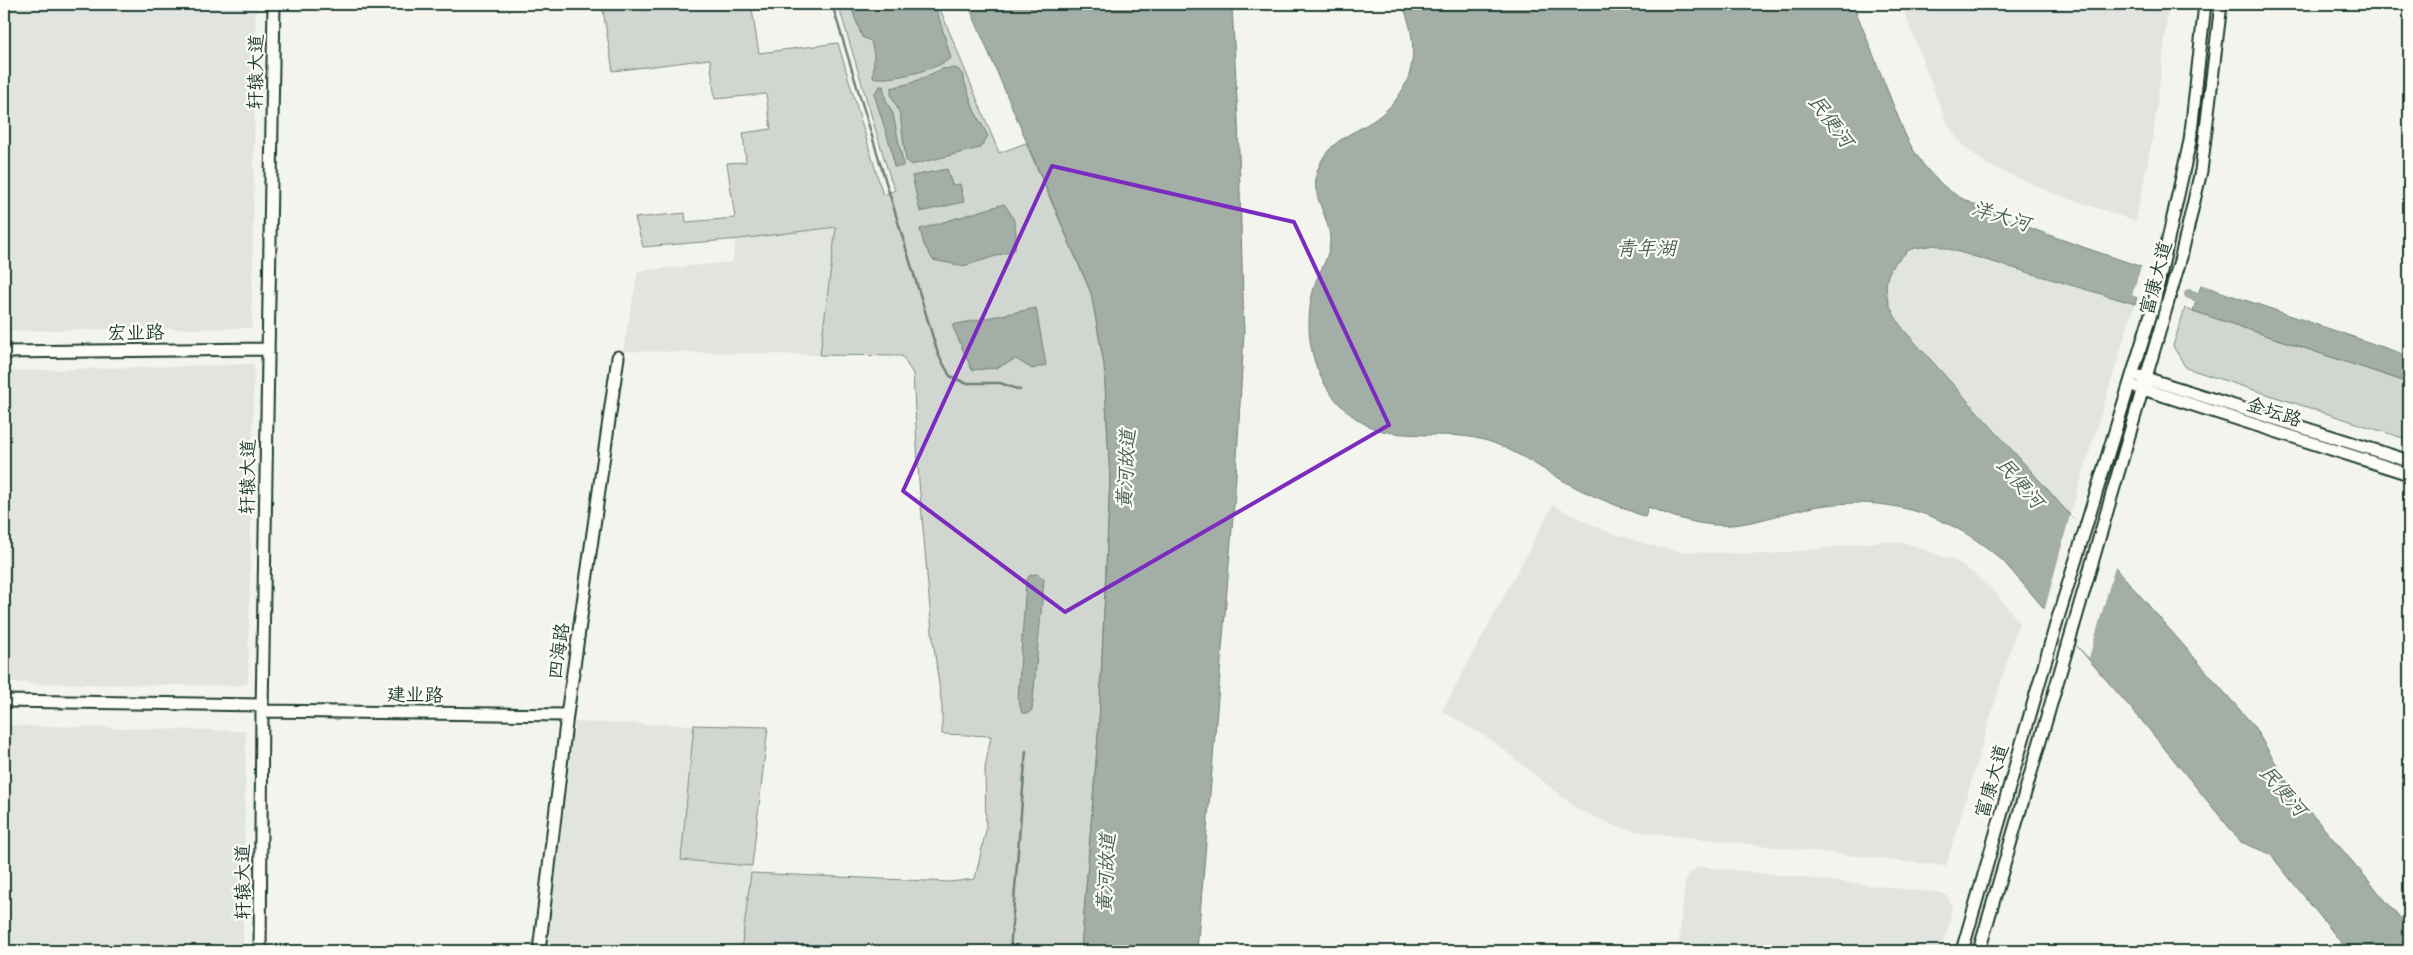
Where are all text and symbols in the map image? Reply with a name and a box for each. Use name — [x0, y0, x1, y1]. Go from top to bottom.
street label: 轩辕大道 — [244, 34, 268, 110]
water label: 民便河 — [1804, 90, 1860, 154]
water label: 洋大河 — [1969, 196, 2036, 237]
water label: 青年湖 — [1616, 237, 1678, 260]
street label: 富康大道 — [2136, 238, 2176, 318]
street label: 宏业路 — [107, 322, 165, 344]
street label: 金坛路 — [2243, 393, 2305, 431]
water label: 黄河故道 — [1112, 426, 1140, 510]
street label: 轩辕大道 — [236, 439, 260, 515]
water label: 民便河 — [1992, 453, 2050, 515]
street label: 四海路 — [544, 621, 574, 681]
street label: 建业路 — [386, 684, 444, 706]
street label: 富康大道 — [1971, 741, 2013, 821]
water label: 民便河 — [2255, 761, 2313, 823]
water label: 黄河故道 — [1092, 830, 1120, 914]
street label: 轩辕大道 — [232, 844, 254, 920]

